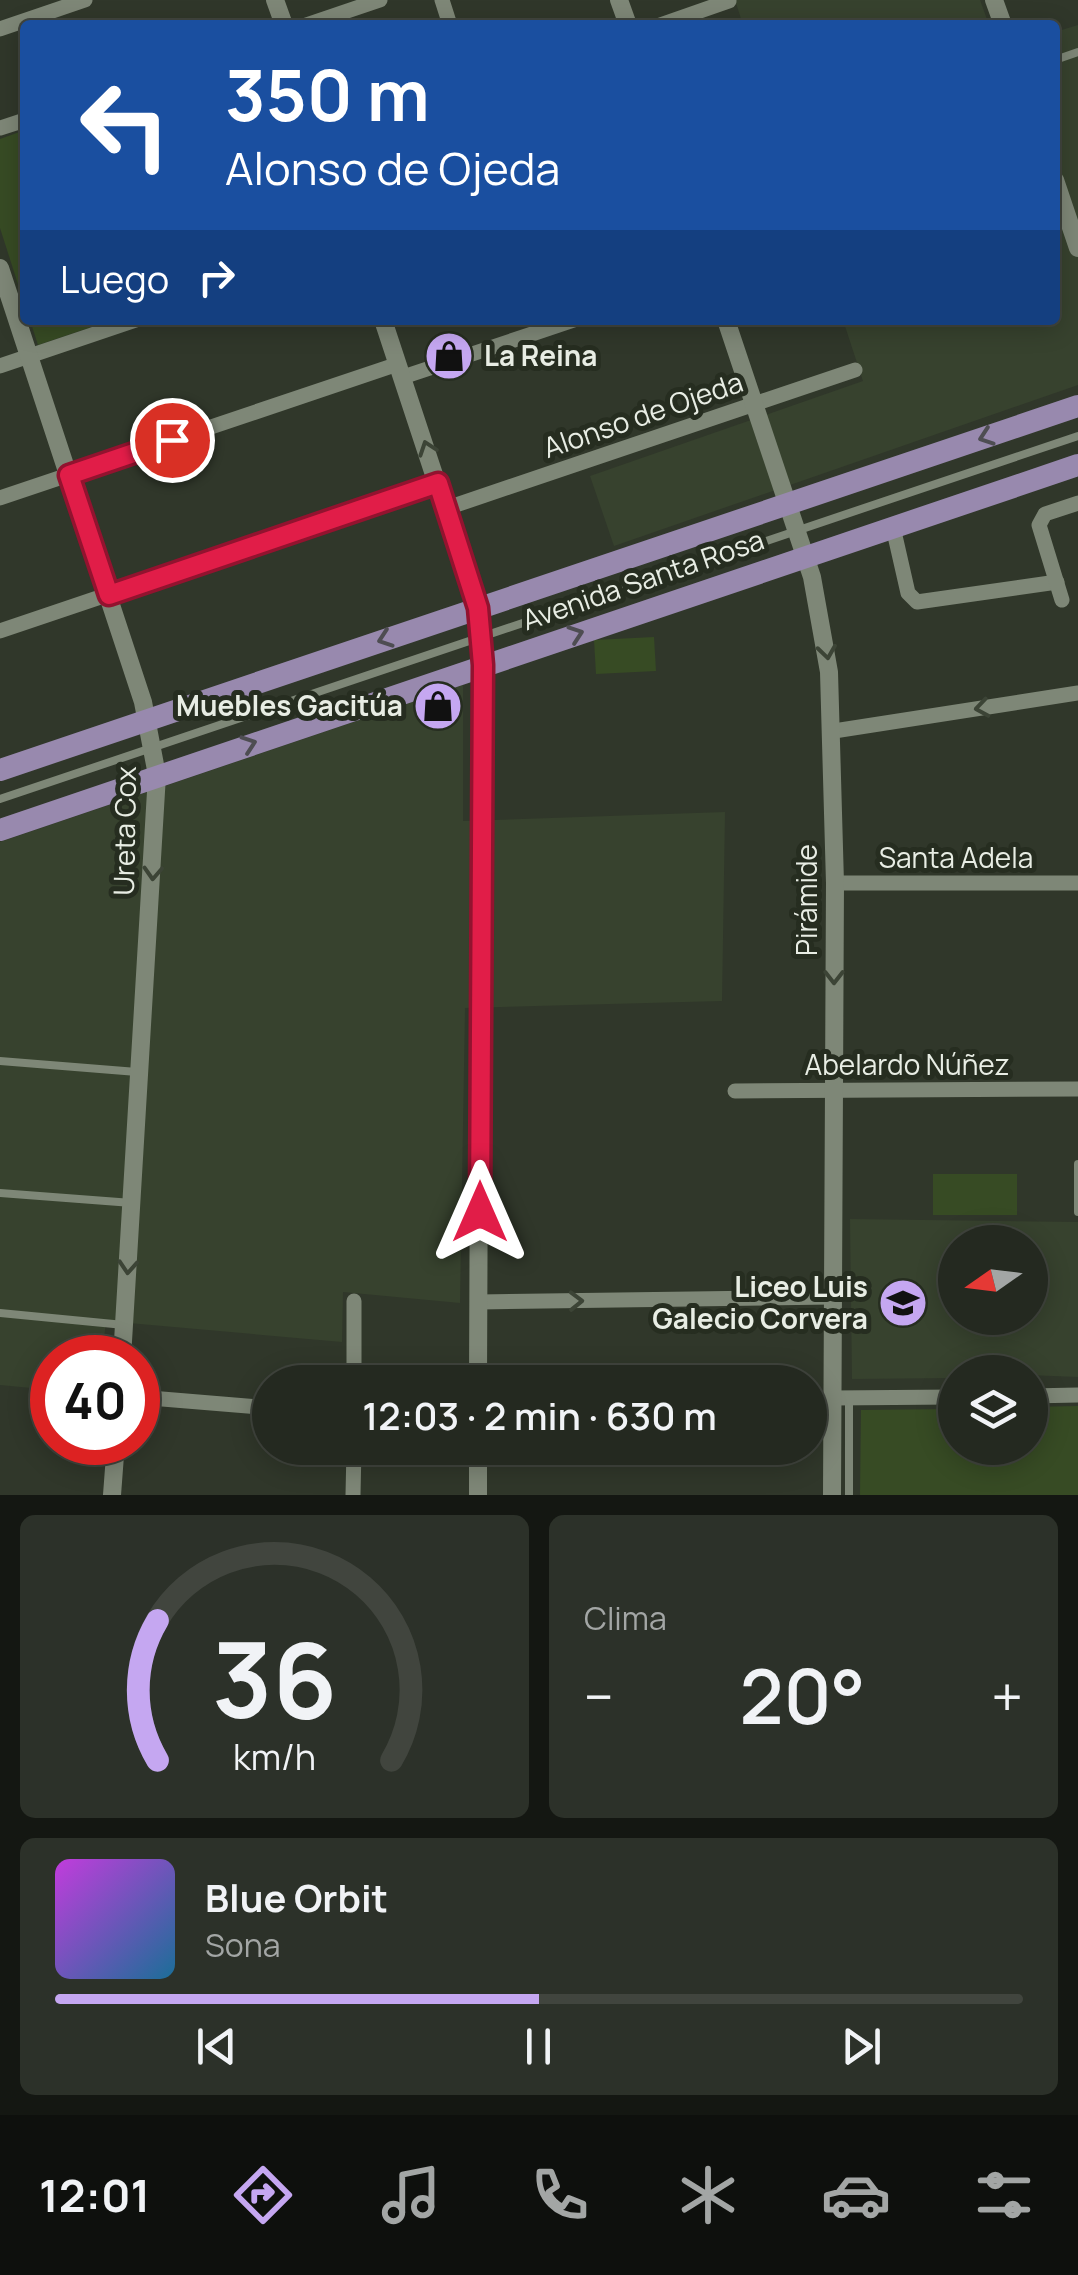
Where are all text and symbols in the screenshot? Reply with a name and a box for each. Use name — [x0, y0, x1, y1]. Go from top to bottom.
text: 350 m — [225, 46, 430, 142]
icon: left — [60, 60, 190, 190]
text: Alonso de Ojeda — [225, 137, 560, 199]
icon: right — [189, 250, 244, 305]
text: Luego — [60, 252, 169, 304]
shop icon: La Reina — [423, 330, 475, 382]
place label: La Reina — [484, 336, 598, 374]
street label: Alonso de Ojeda — [538, 362, 748, 466]
pin — [130, 398, 215, 483]
icon: arrive — [145, 413, 200, 468]
one-way arrow — [978, 426, 995, 446]
one-way arrow — [418, 440, 438, 457]
street label: Avenida Santa Rosa — [517, 520, 769, 638]
one-way arrow — [566, 626, 583, 646]
one-way arrow — [378, 627, 395, 647]
one-way arrow — [816, 644, 837, 660]
shop icon: Muebles Gacitúa — [412, 680, 464, 732]
place label: Muebles Gacitúa — [176, 686, 403, 724]
one-way arrow — [973, 697, 990, 718]
one-way arrow — [240, 736, 257, 756]
street label: Ureta Cox — [104, 766, 144, 896]
street label: Santa Adela — [879, 838, 1033, 876]
street label: Pirámide — [787, 844, 825, 956]
one-way arrow — [143, 865, 164, 881]
one-way arrow — [823, 970, 845, 985]
street label: Abelardo Núñez — [805, 1045, 1009, 1083]
position arrow — [428, 1160, 532, 1264]
north arrow — [938, 1225, 1048, 1335]
map controls — [938, 1225, 1048, 1465]
one-way arrow — [118, 1259, 139, 1275]
place label: Liceo Luis Galecio Corvera — [652, 1267, 868, 1337]
school or university icon: Liceo Luis Galecio Corvera — [877, 1277, 929, 1329]
one-way arrow — [570, 1290, 585, 1312]
speed limit sign: 40 — [30, 1335, 160, 1465]
button: layers — [938, 1355, 1048, 1465]
text: 12:03 · 2 min · 630 m — [362, 1389, 717, 1441]
text: Clima — [584, 1596, 667, 1640]
text: 36 — [212, 1607, 337, 1749]
text: 20° — [740, 1644, 865, 1747]
text: − — [584, 1658, 614, 1734]
text: + — [991, 1658, 1023, 1734]
text: km/h — [233, 1732, 316, 1781]
text: Blue Orbit — [205, 1871, 388, 1923]
text: Sona — [205, 1923, 280, 1967]
icon: previous — [189, 2019, 244, 2074]
icon: pause — [511, 2019, 566, 2074]
icon: next — [834, 2019, 889, 2074]
icon: directions — [228, 2160, 298, 2230]
icon: music — [376, 2160, 446, 2230]
icon: phone — [525, 2160, 595, 2230]
icon: climate — [673, 2160, 743, 2230]
icon: car — [821, 2160, 891, 2230]
icon: filters — [969, 2160, 1039, 2230]
text: 12:01 — [39, 2164, 150, 2226]

